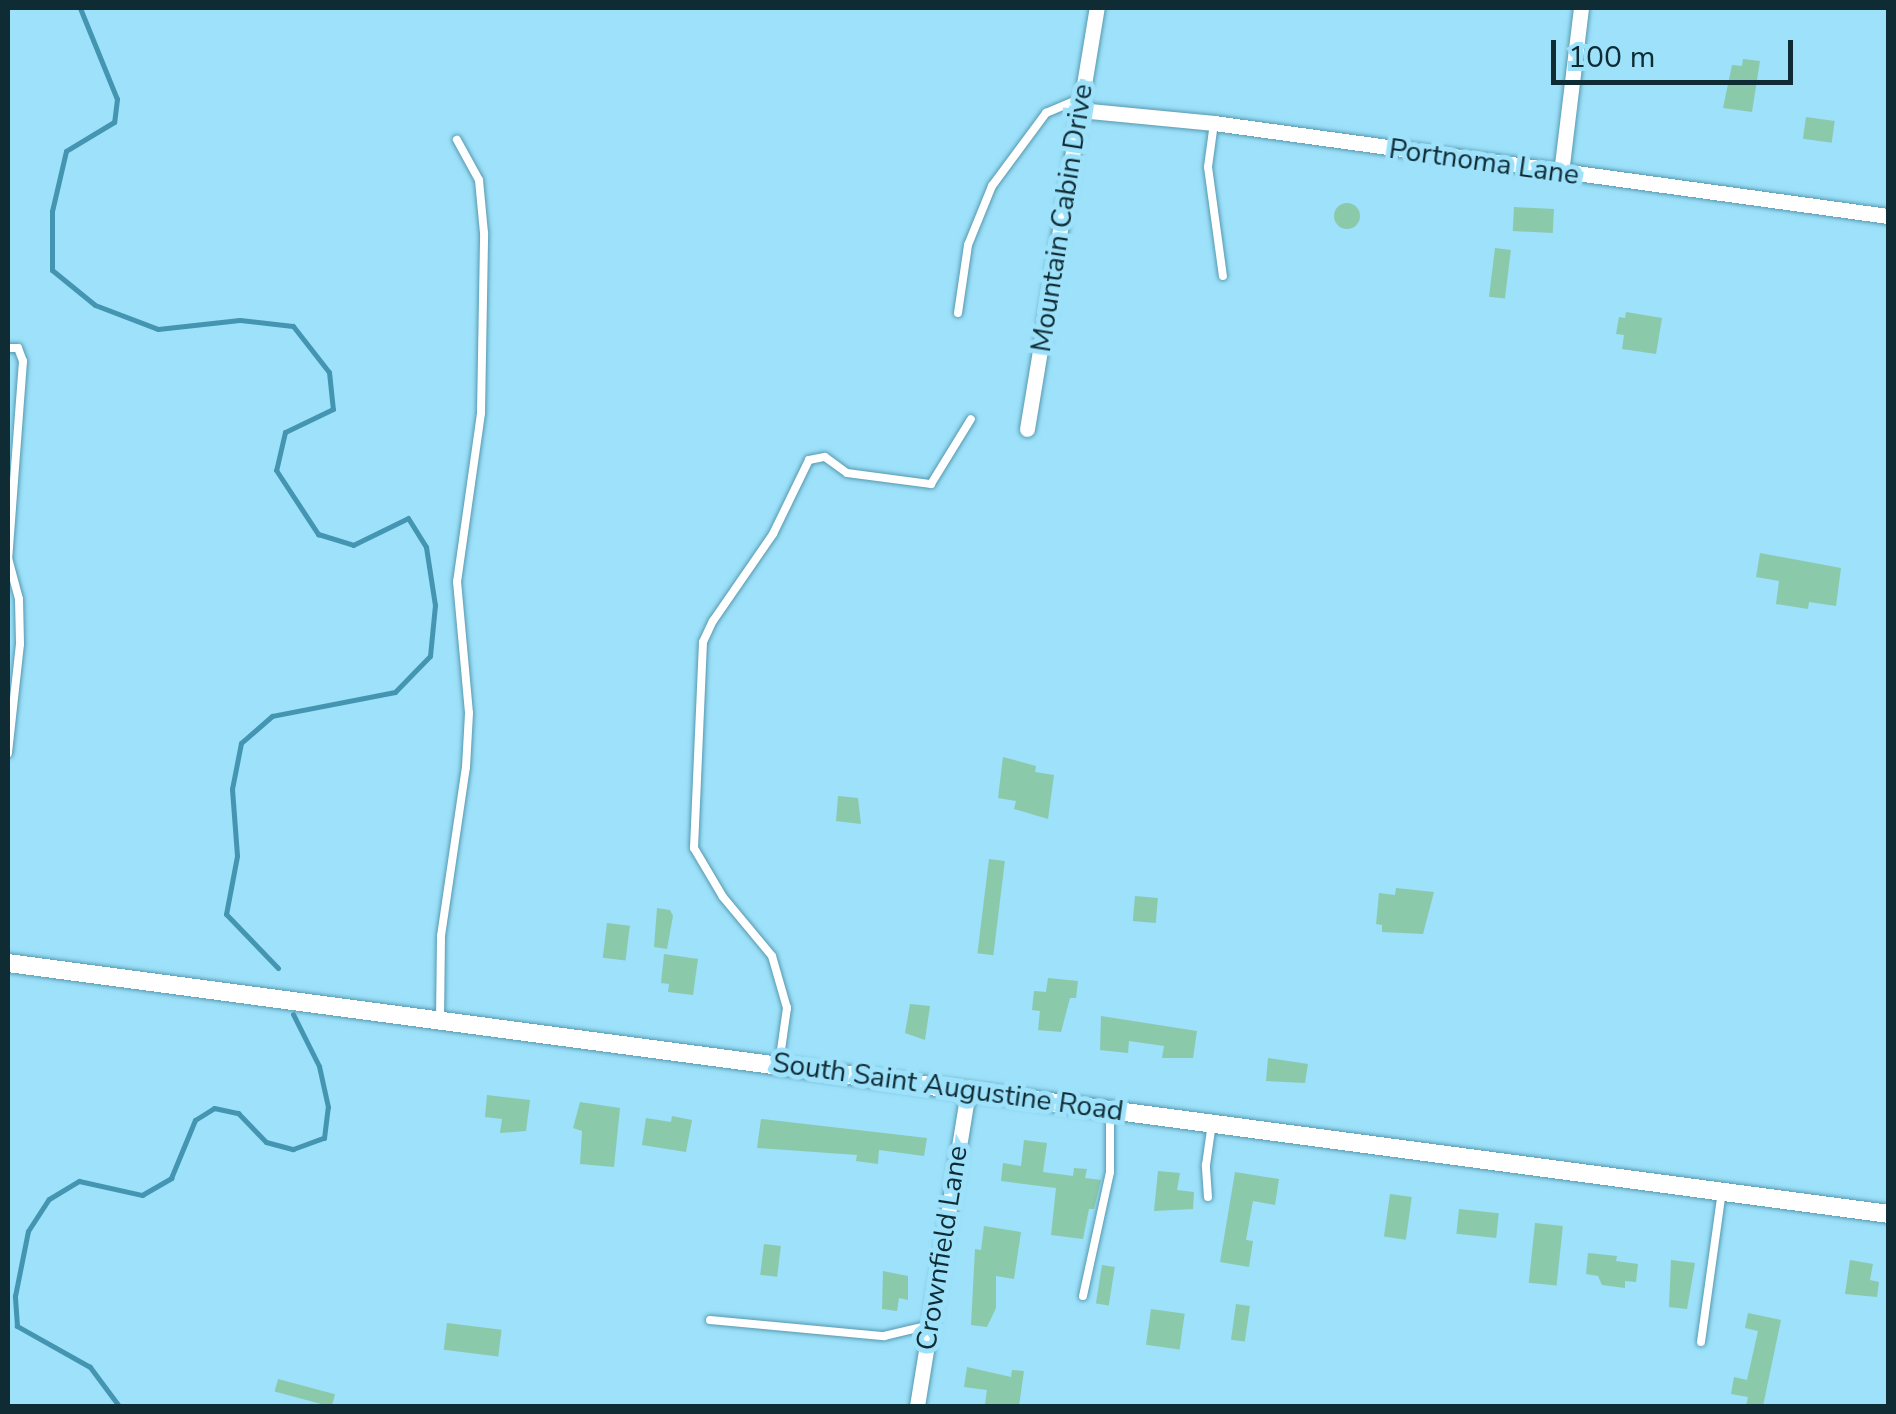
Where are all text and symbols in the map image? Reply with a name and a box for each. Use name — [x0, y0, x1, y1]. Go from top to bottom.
scale bar — [1556, 20, 1798, 82]
text: 100 m — [1568, 37, 1655, 78]
street label: Mountain Cabin Drive — [1024, 82, 1100, 354]
street label: Portnoma Lane — [1387, 132, 1581, 192]
street label: South Saint Augustine Road — [770, 1046, 1126, 1128]
street label: Crownfield Lane — [909, 1143, 975, 1353]

